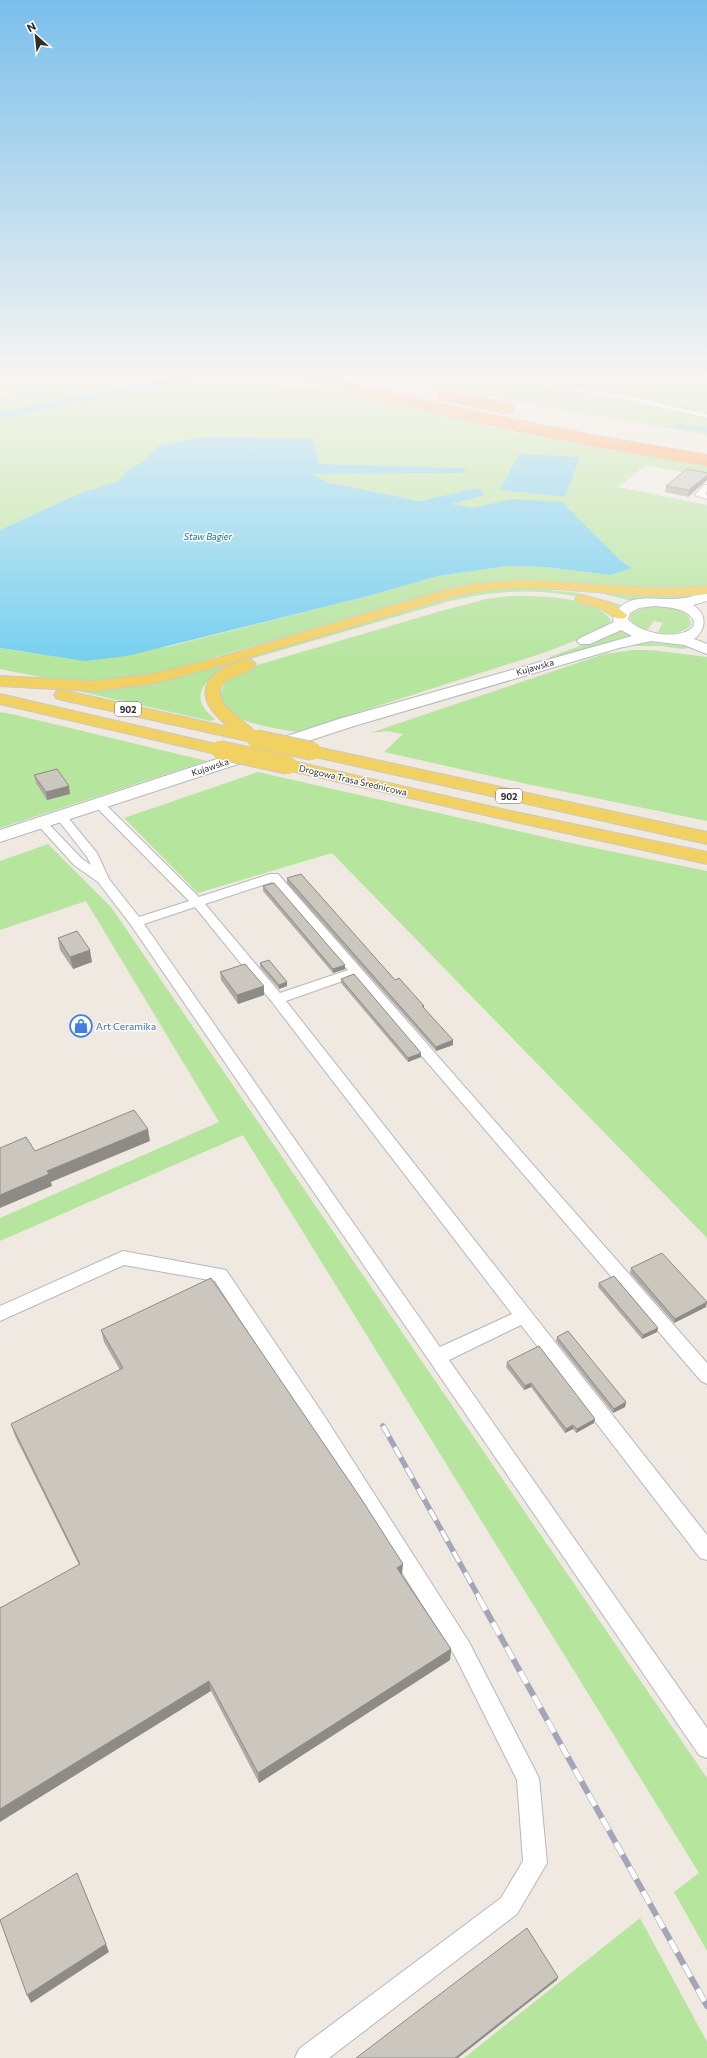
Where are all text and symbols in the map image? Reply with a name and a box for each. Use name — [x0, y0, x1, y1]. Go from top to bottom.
north arrow — [16, 16, 56, 56]
text: N — [25, 19, 38, 34]
water label: Staw Bagier — [184, 531, 233, 542]
street label: Kujawska — [515, 656, 555, 678]
road number: 902 — [115, 702, 141, 716]
street label: Kujawska — [190, 756, 230, 778]
street label: Drogowa Trasa Średnicowa — [298, 761, 409, 798]
road number: 902 — [496, 789, 522, 803]
shop icon: Art Ceramika — [68, 1013, 94, 1039]
place label: Art Ceramika — [96, 1020, 156, 1032]

